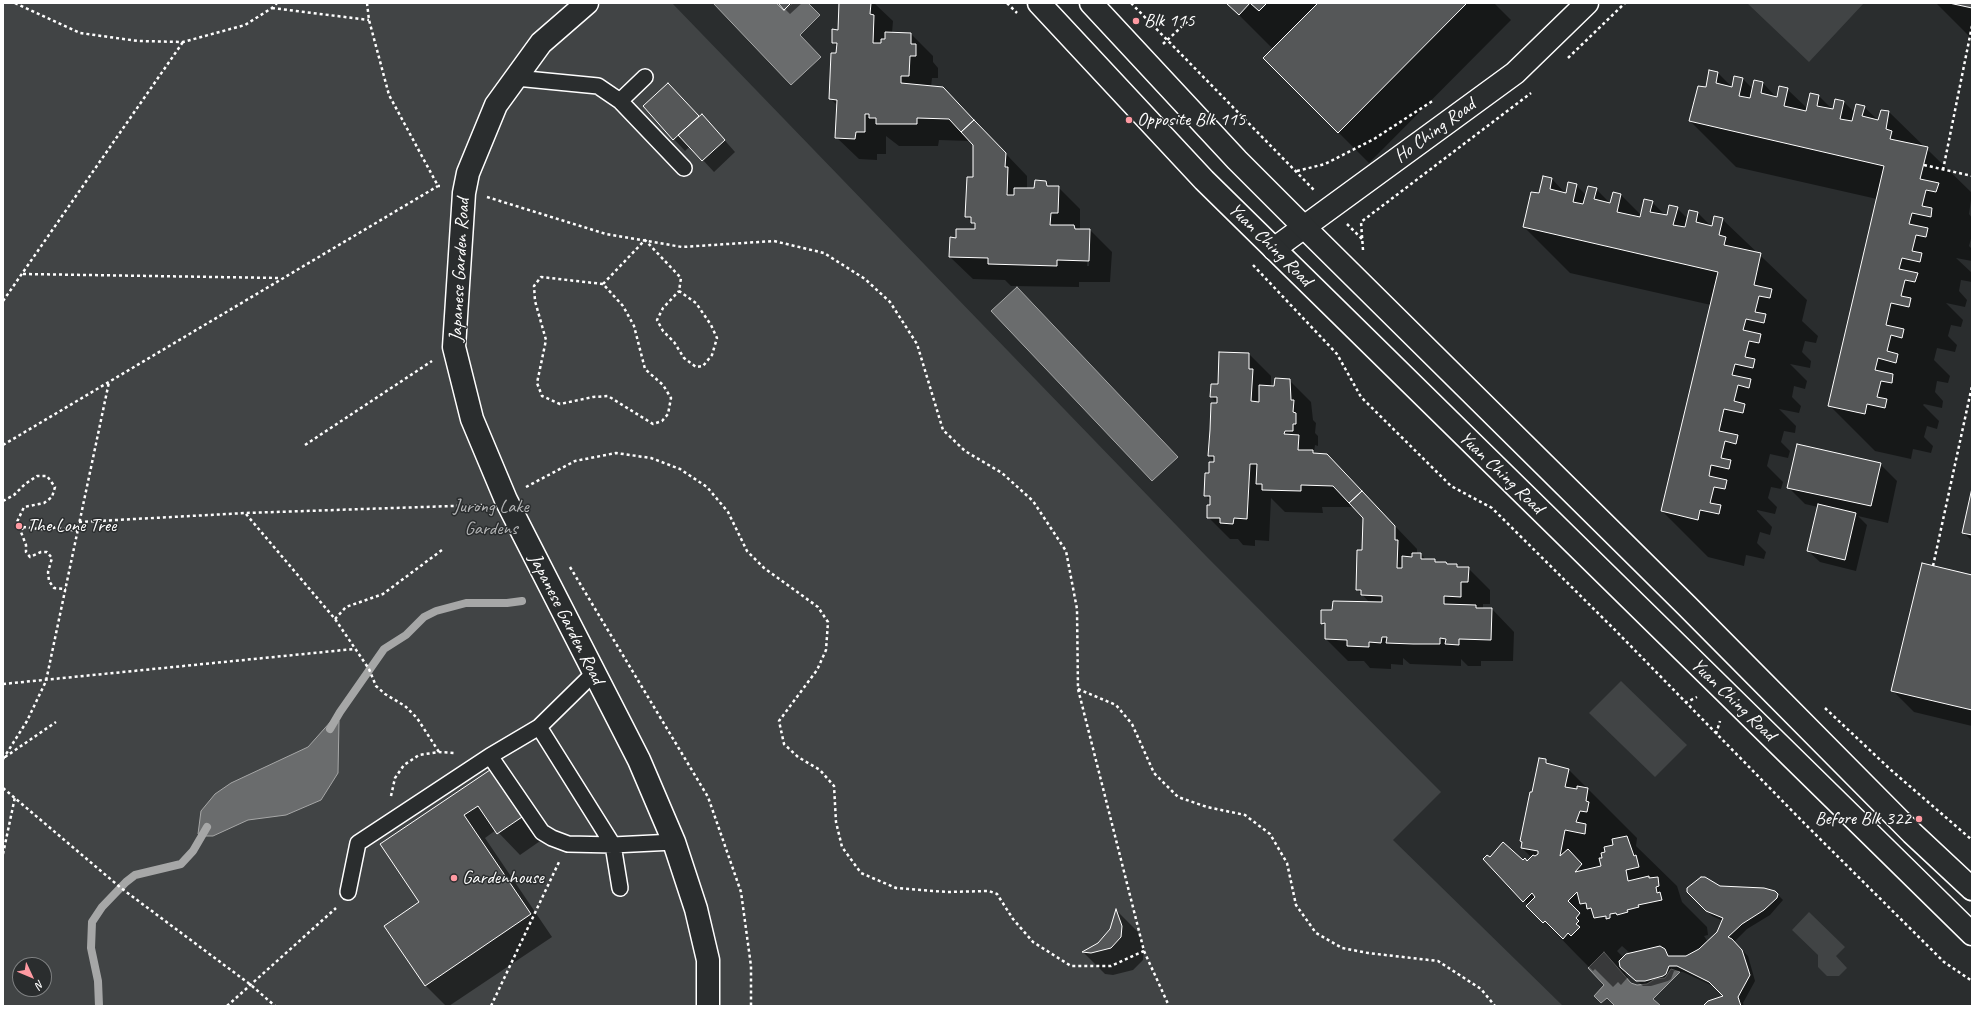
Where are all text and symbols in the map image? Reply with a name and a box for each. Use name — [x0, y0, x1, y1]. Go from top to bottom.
place label: Blk 115 — [1144, 10, 1194, 32]
marker: Blk 115 — [1131, 16, 1141, 26]
street label: Ho Ching Road — [1390, 94, 1480, 168]
place label: Opposite Blk 115 — [1137, 109, 1245, 131]
marker: Opposite Blk 115 — [1124, 115, 1134, 125]
street label: Japanese Garden Road — [445, 198, 475, 342]
street label: Yuan Ching Road — [1223, 198, 1317, 292]
street label: Yuan Ching Road — [1454, 427, 1548, 519]
park label: Jurong Lake Gardens — [453, 496, 529, 540]
place label: The Lone Tree — [27, 515, 116, 537]
marker: The Lone Tree — [14, 521, 24, 531]
street label: Japanese Garden Road — [523, 550, 609, 688]
street label: Yuan Ching Road — [1686, 654, 1780, 746]
place label: Before Blk 322 — [1815, 808, 1911, 830]
marker: Before Blk 322 — [1914, 814, 1924, 824]
place label: Gardenhouse — [462, 867, 544, 889]
marker: Gardenhouse — [449, 873, 459, 883]
north arrow — [12, 957, 52, 997]
text: N — [33, 977, 47, 992]

